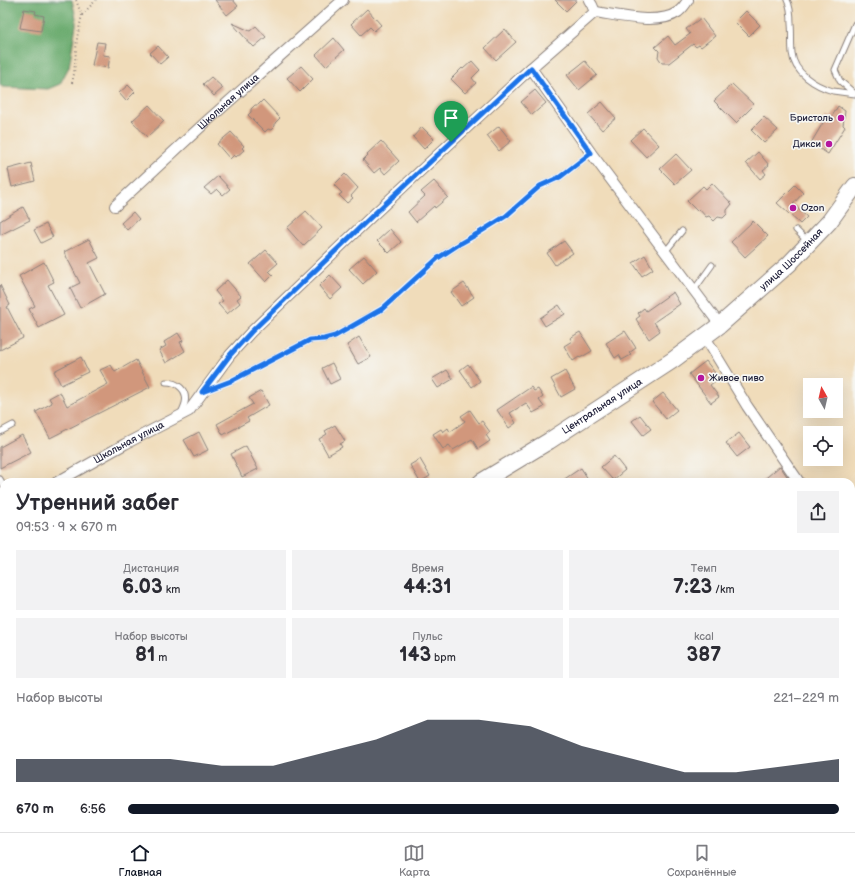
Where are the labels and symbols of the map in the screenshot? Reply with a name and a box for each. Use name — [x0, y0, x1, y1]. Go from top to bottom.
street label: Школьная улица — [195, 71, 262, 132]
pin — [434, 101, 468, 142]
place label: Бристоль — [790, 112, 833, 124]
marker: Бристоль — [836, 113, 846, 123]
place label: Дикси — [793, 138, 821, 150]
marker: Дикси — [824, 139, 834, 149]
place label: Ozon — [801, 202, 825, 214]
marker: Ozon — [788, 203, 798, 213]
street label: улица Шоссейная — [757, 226, 826, 293]
place label: Живое пиво — [709, 372, 764, 384]
marker: Живое пиво — [696, 373, 706, 383]
street label: Центральная улица — [560, 376, 645, 437]
north arrow — [803, 378, 843, 418]
street label: Школьная улица — [92, 419, 166, 466]

